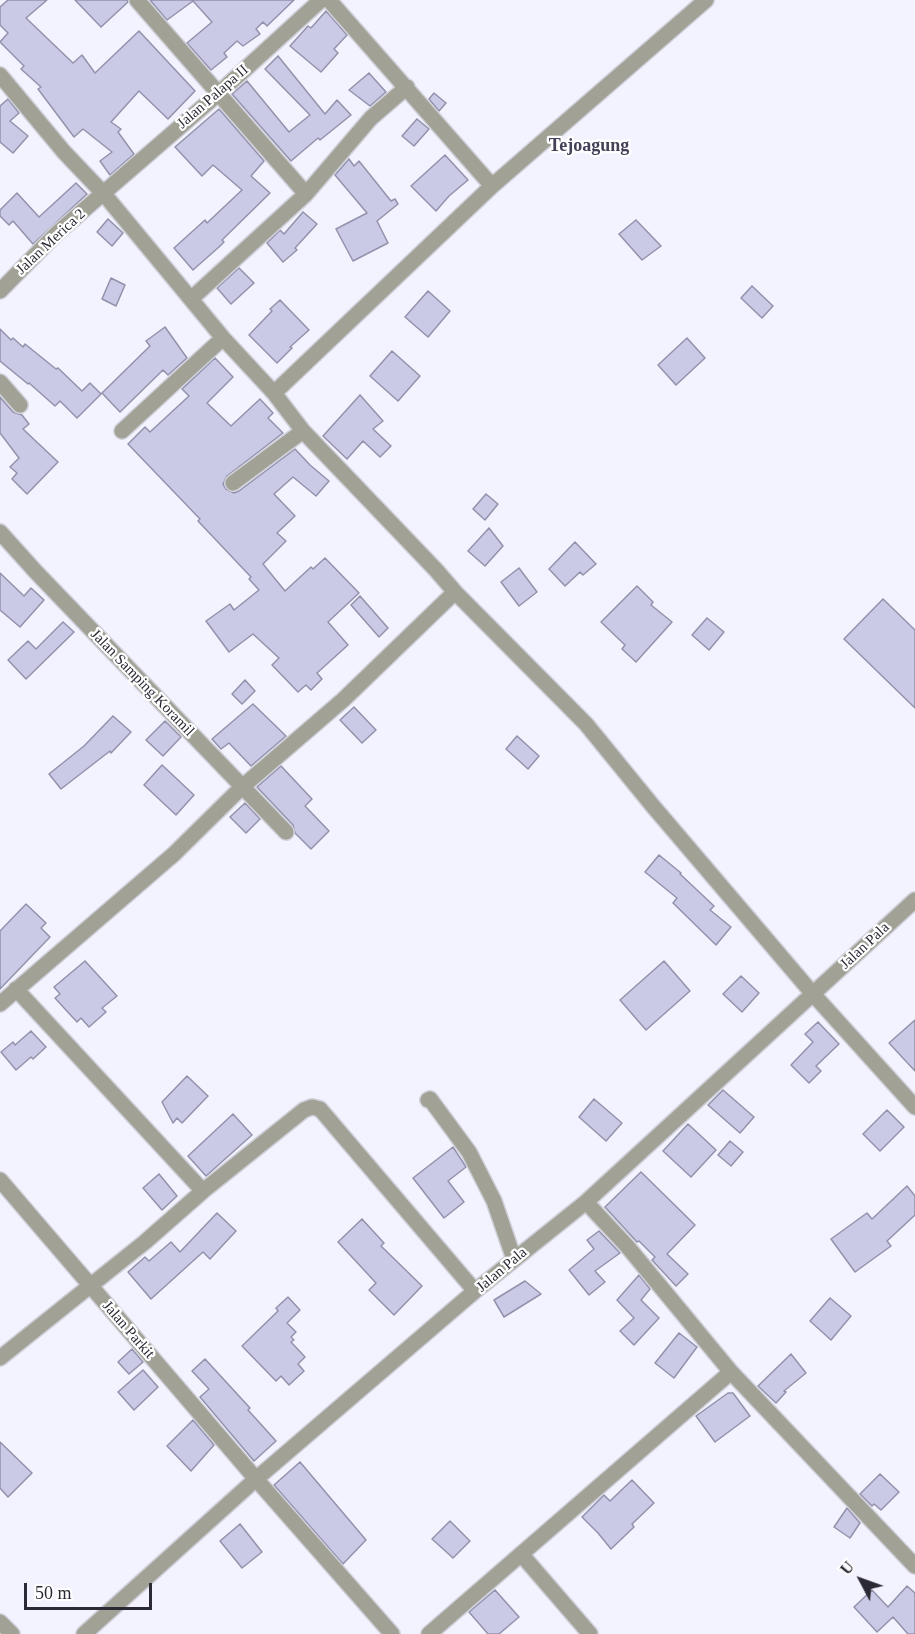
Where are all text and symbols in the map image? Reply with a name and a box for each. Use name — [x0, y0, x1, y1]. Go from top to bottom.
street label: Jalan Palapa II — [174, 61, 252, 133]
district label: Tejoagung — [549, 135, 629, 157]
street label: Jalan Merica 2 — [13, 205, 89, 279]
street label: Jalan Samping Koramil — [86, 626, 198, 740]
street label: Jalan Pala — [837, 919, 893, 973]
street label: Jalan Pala — [473, 1244, 531, 1296]
street label: Jalan Parkit — [98, 1298, 158, 1362]
north arrow — [831, 1550, 891, 1610]
text: U — [837, 1558, 857, 1578]
scale bar — [27, 1571, 154, 1609]
text: 50 m — [35, 1583, 72, 1603]

